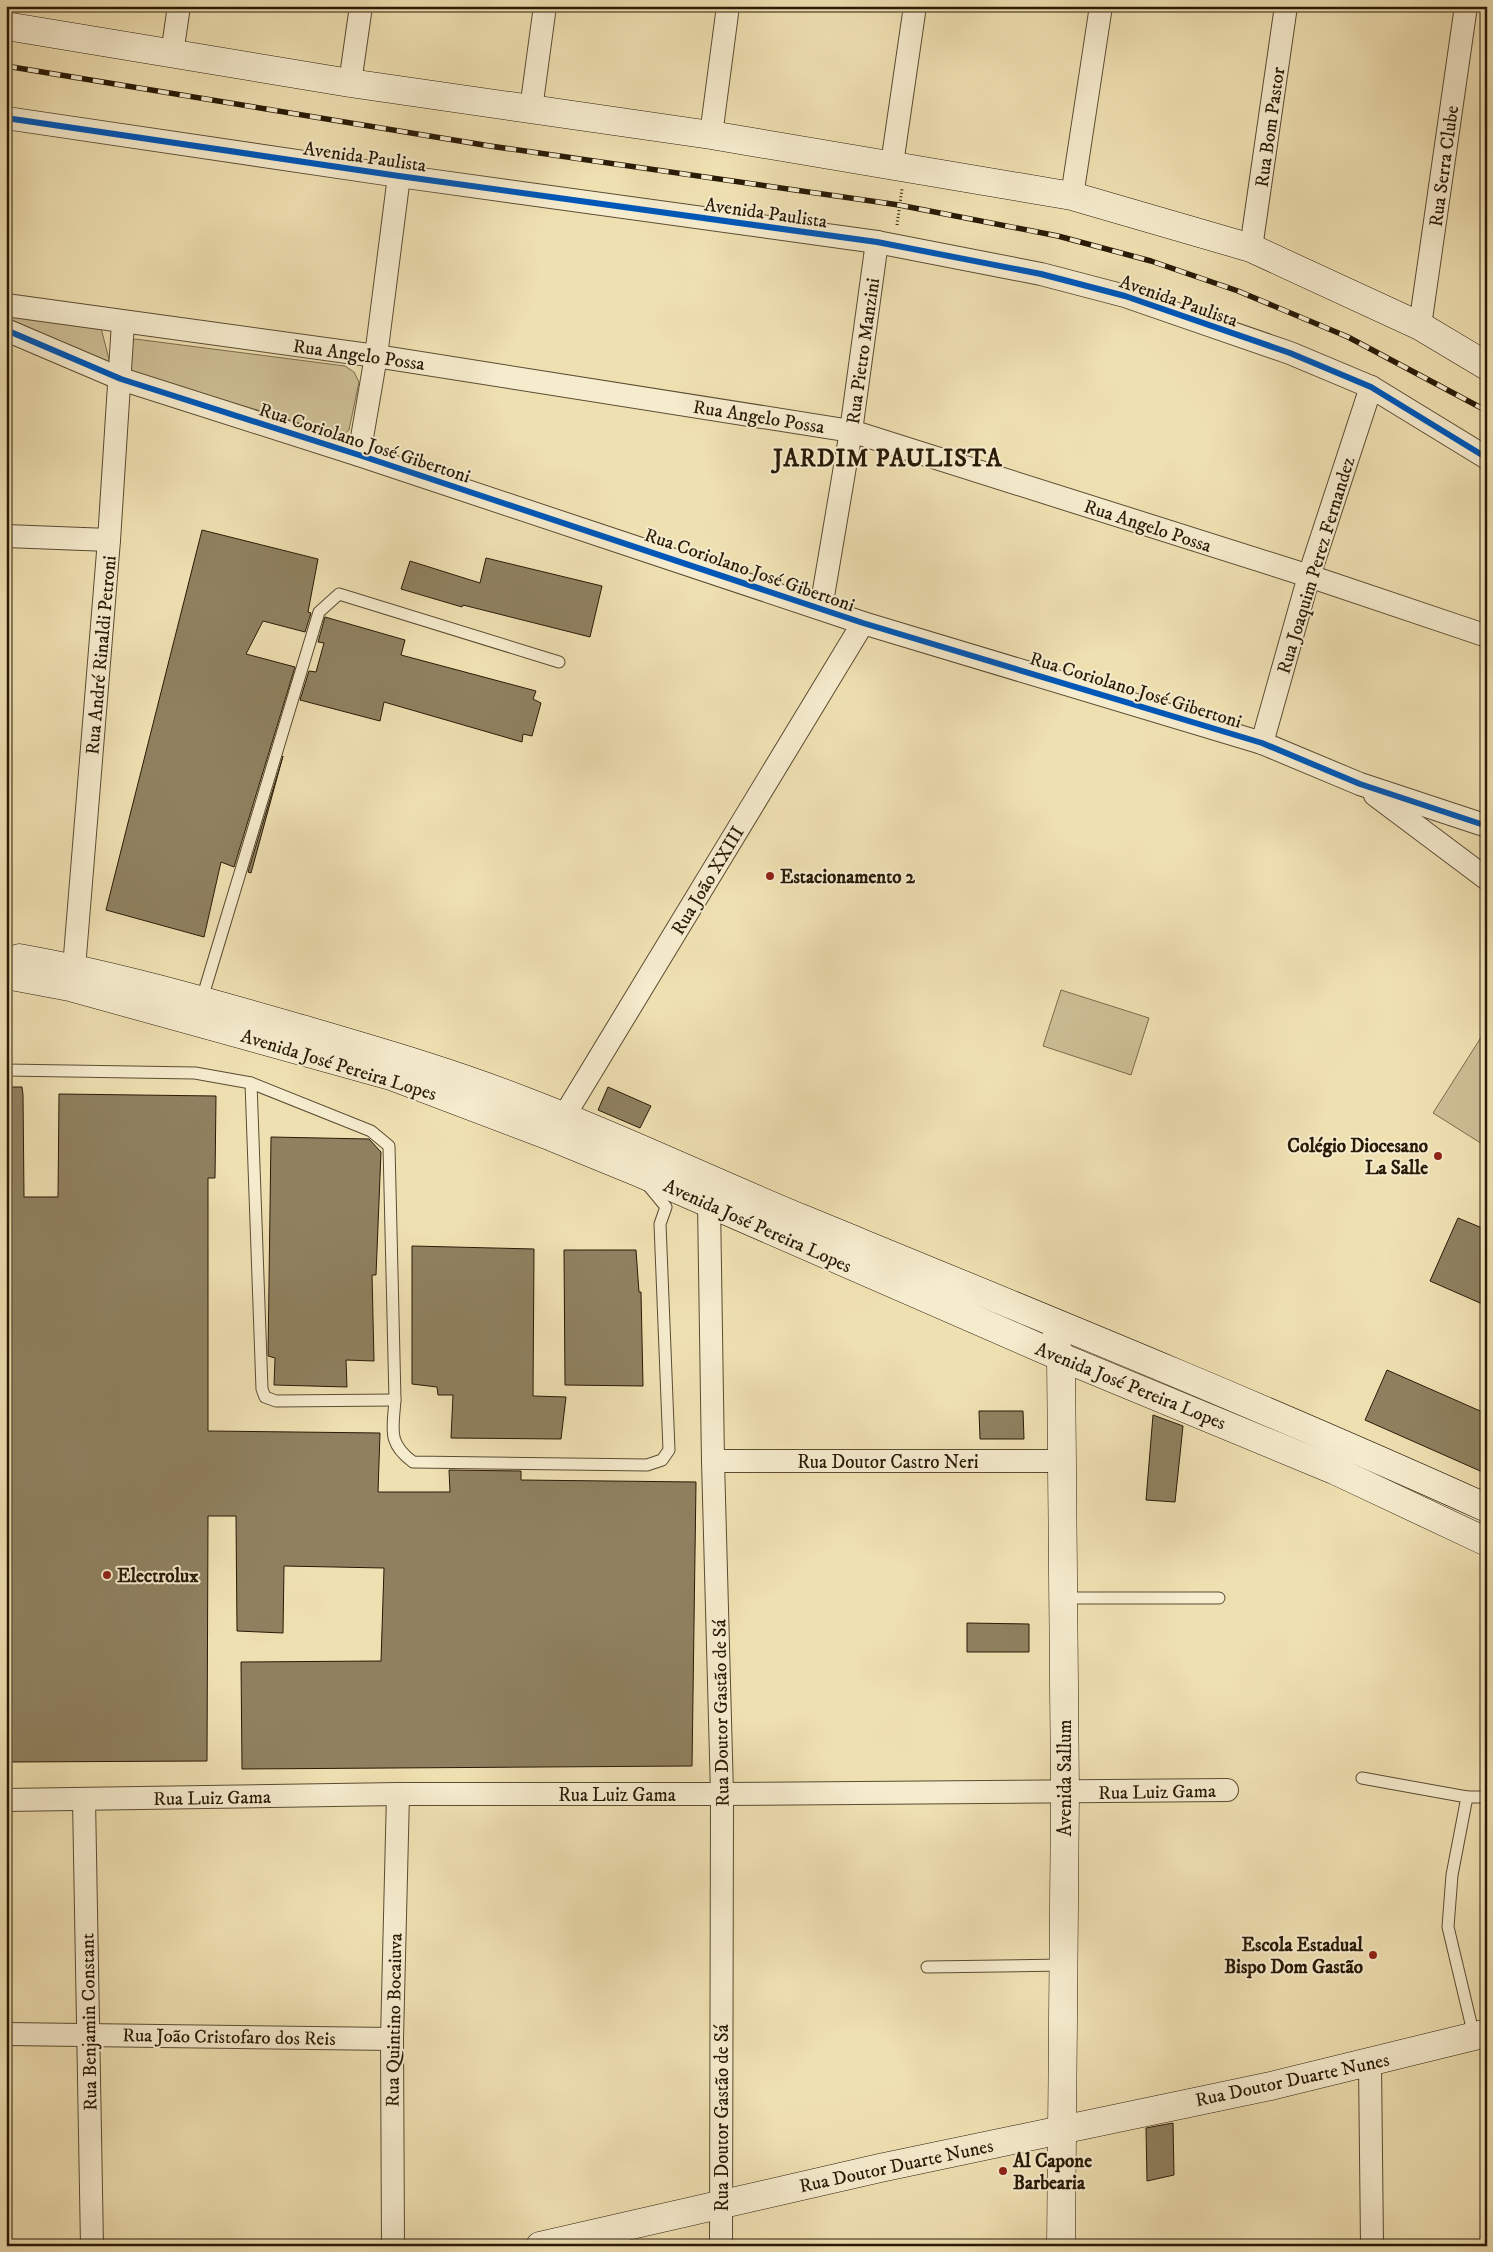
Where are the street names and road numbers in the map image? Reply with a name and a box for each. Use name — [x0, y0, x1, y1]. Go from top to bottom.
street label: Rua Bom Pastor — [1251, 66, 1290, 189]
street label: Rua Serra Clube — [1425, 104, 1464, 228]
street label: Avenida Paulista — [302, 137, 428, 177]
street label: Avenida Paulista — [703, 193, 829, 233]
street label: Avenida Paulista — [1116, 270, 1241, 332]
street label: Rua Pietro Manzini — [842, 276, 885, 426]
street label: Rua Angelo Possa — [291, 335, 426, 376]
street label: Rua Angelo Possa — [691, 396, 826, 439]
street label: Rua Coriolano José Gibertoni — [256, 398, 473, 489]
street label: Rua Joaquim Perez Fernandez — [1272, 454, 1361, 677]
street label: Rua Angelo Possa — [1081, 495, 1214, 558]
street label: Rua Coriolano José Gibertoni — [641, 524, 858, 617]
street label: Rua André Rinaldi Petroni — [81, 554, 122, 756]
street label: Rua Coriolano José Gibertoni — [1027, 647, 1245, 734]
street label: Rua João XXIII — [667, 822, 750, 939]
street label: Avenida José Pereira Lopes — [238, 1025, 439, 1106]
street label: Avenida José Pereira Lopes — [660, 1174, 855, 1278]
street label: Avenida José Pereira Lopes — [1032, 1338, 1229, 1435]
street label: Rua Doutor Castro Neri — [797, 1451, 979, 1474]
street label: Rua Doutor Gastão de Sá — [708, 1619, 735, 1807]
street label: Avenida Sallum — [1054, 1719, 1077, 1837]
street label: Rua Luiz Gama — [1098, 1780, 1216, 1805]
street label: Rua Luiz Gama — [558, 1784, 676, 1807]
street label: Rua Luiz Gama — [153, 1786, 271, 1811]
street label: Rua Benjamin Constant — [76, 1933, 103, 2111]
street label: Rua Quintino Bocaiuva — [381, 1933, 408, 2107]
street label: Rua João Cristofaro dos Reis — [122, 2024, 336, 2051]
street label: Rua Doutor Gastão de Sá — [711, 2024, 734, 2212]
street label: Rua Doutor Duarte Nunes — [1193, 2049, 1391, 2112]
street label: Rua Doutor Duarte Nunes — [797, 2135, 995, 2198]

